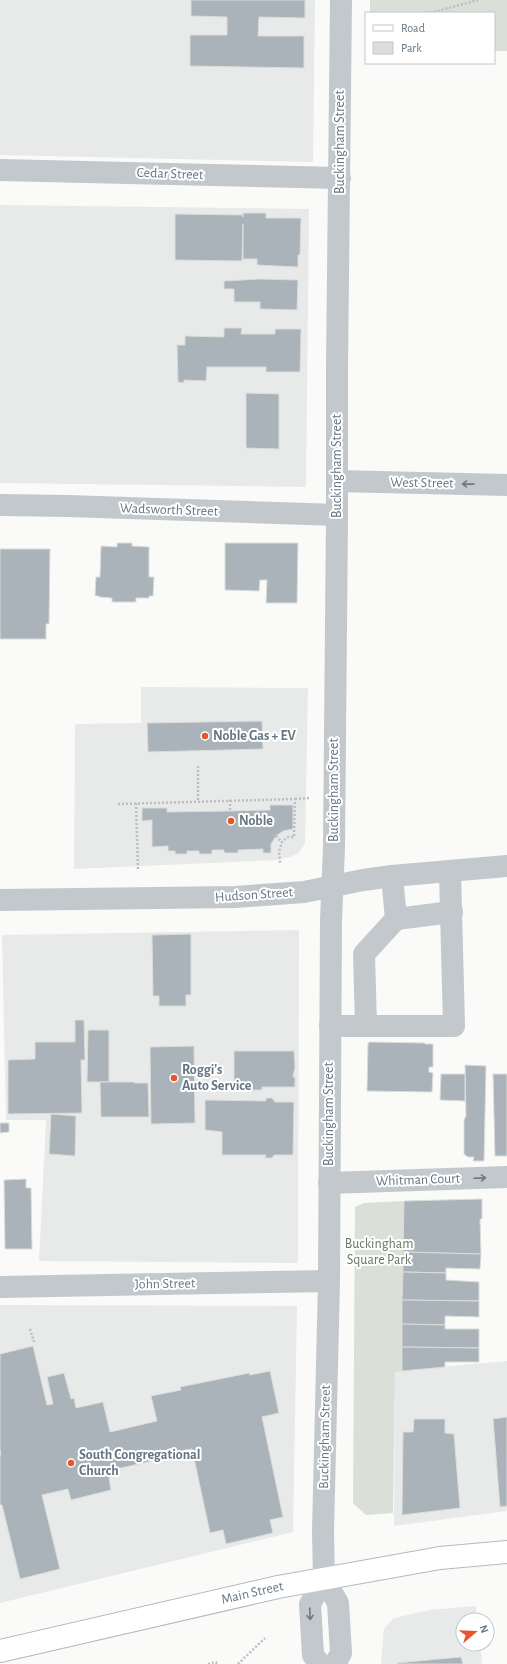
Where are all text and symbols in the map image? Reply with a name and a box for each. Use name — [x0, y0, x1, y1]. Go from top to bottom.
legend — [365, 12, 495, 64]
text: Road — [401, 22, 425, 34]
text: Park — [401, 42, 422, 54]
street label: Buckingham Street — [333, 90, 347, 194]
street label: Cedar Street — [136, 166, 204, 182]
street label: Buckingham Street — [330, 414, 344, 518]
street label: West Street — [390, 475, 454, 491]
one-way arrow — [462, 480, 475, 488]
street label: Wadsworth Street — [120, 501, 219, 519]
place label: Noble Gas + EV — [213, 729, 297, 743]
marker: Noble Gas + EV — [200, 731, 210, 741]
street label: Buckingham Street — [327, 738, 341, 842]
place label: Noble — [239, 814, 273, 828]
marker: Noble — [226, 816, 236, 826]
street label: Hudson Street — [214, 885, 294, 905]
street label: Buckingham Street — [322, 1062, 336, 1166]
place label: Roggi's Auto Service — [182, 1063, 252, 1093]
marker: Roggi's Auto Service — [169, 1073, 179, 1083]
street label: Whitman Court — [376, 1172, 461, 1188]
one-way arrow — [473, 1174, 486, 1181]
park label: Buckingham Square Park — [345, 1237, 413, 1267]
street label: John Street — [135, 1276, 196, 1292]
street label: Buckingham Street — [317, 1384, 333, 1489]
place label: South Congregational Church — [79, 1448, 200, 1478]
marker: South Congregational Church — [66, 1458, 76, 1468]
street label: Main Street — [220, 1579, 285, 1607]
one-way arrow — [307, 1607, 314, 1620]
north arrow — [455, 1612, 495, 1652]
text: N — [478, 1623, 490, 1634]

